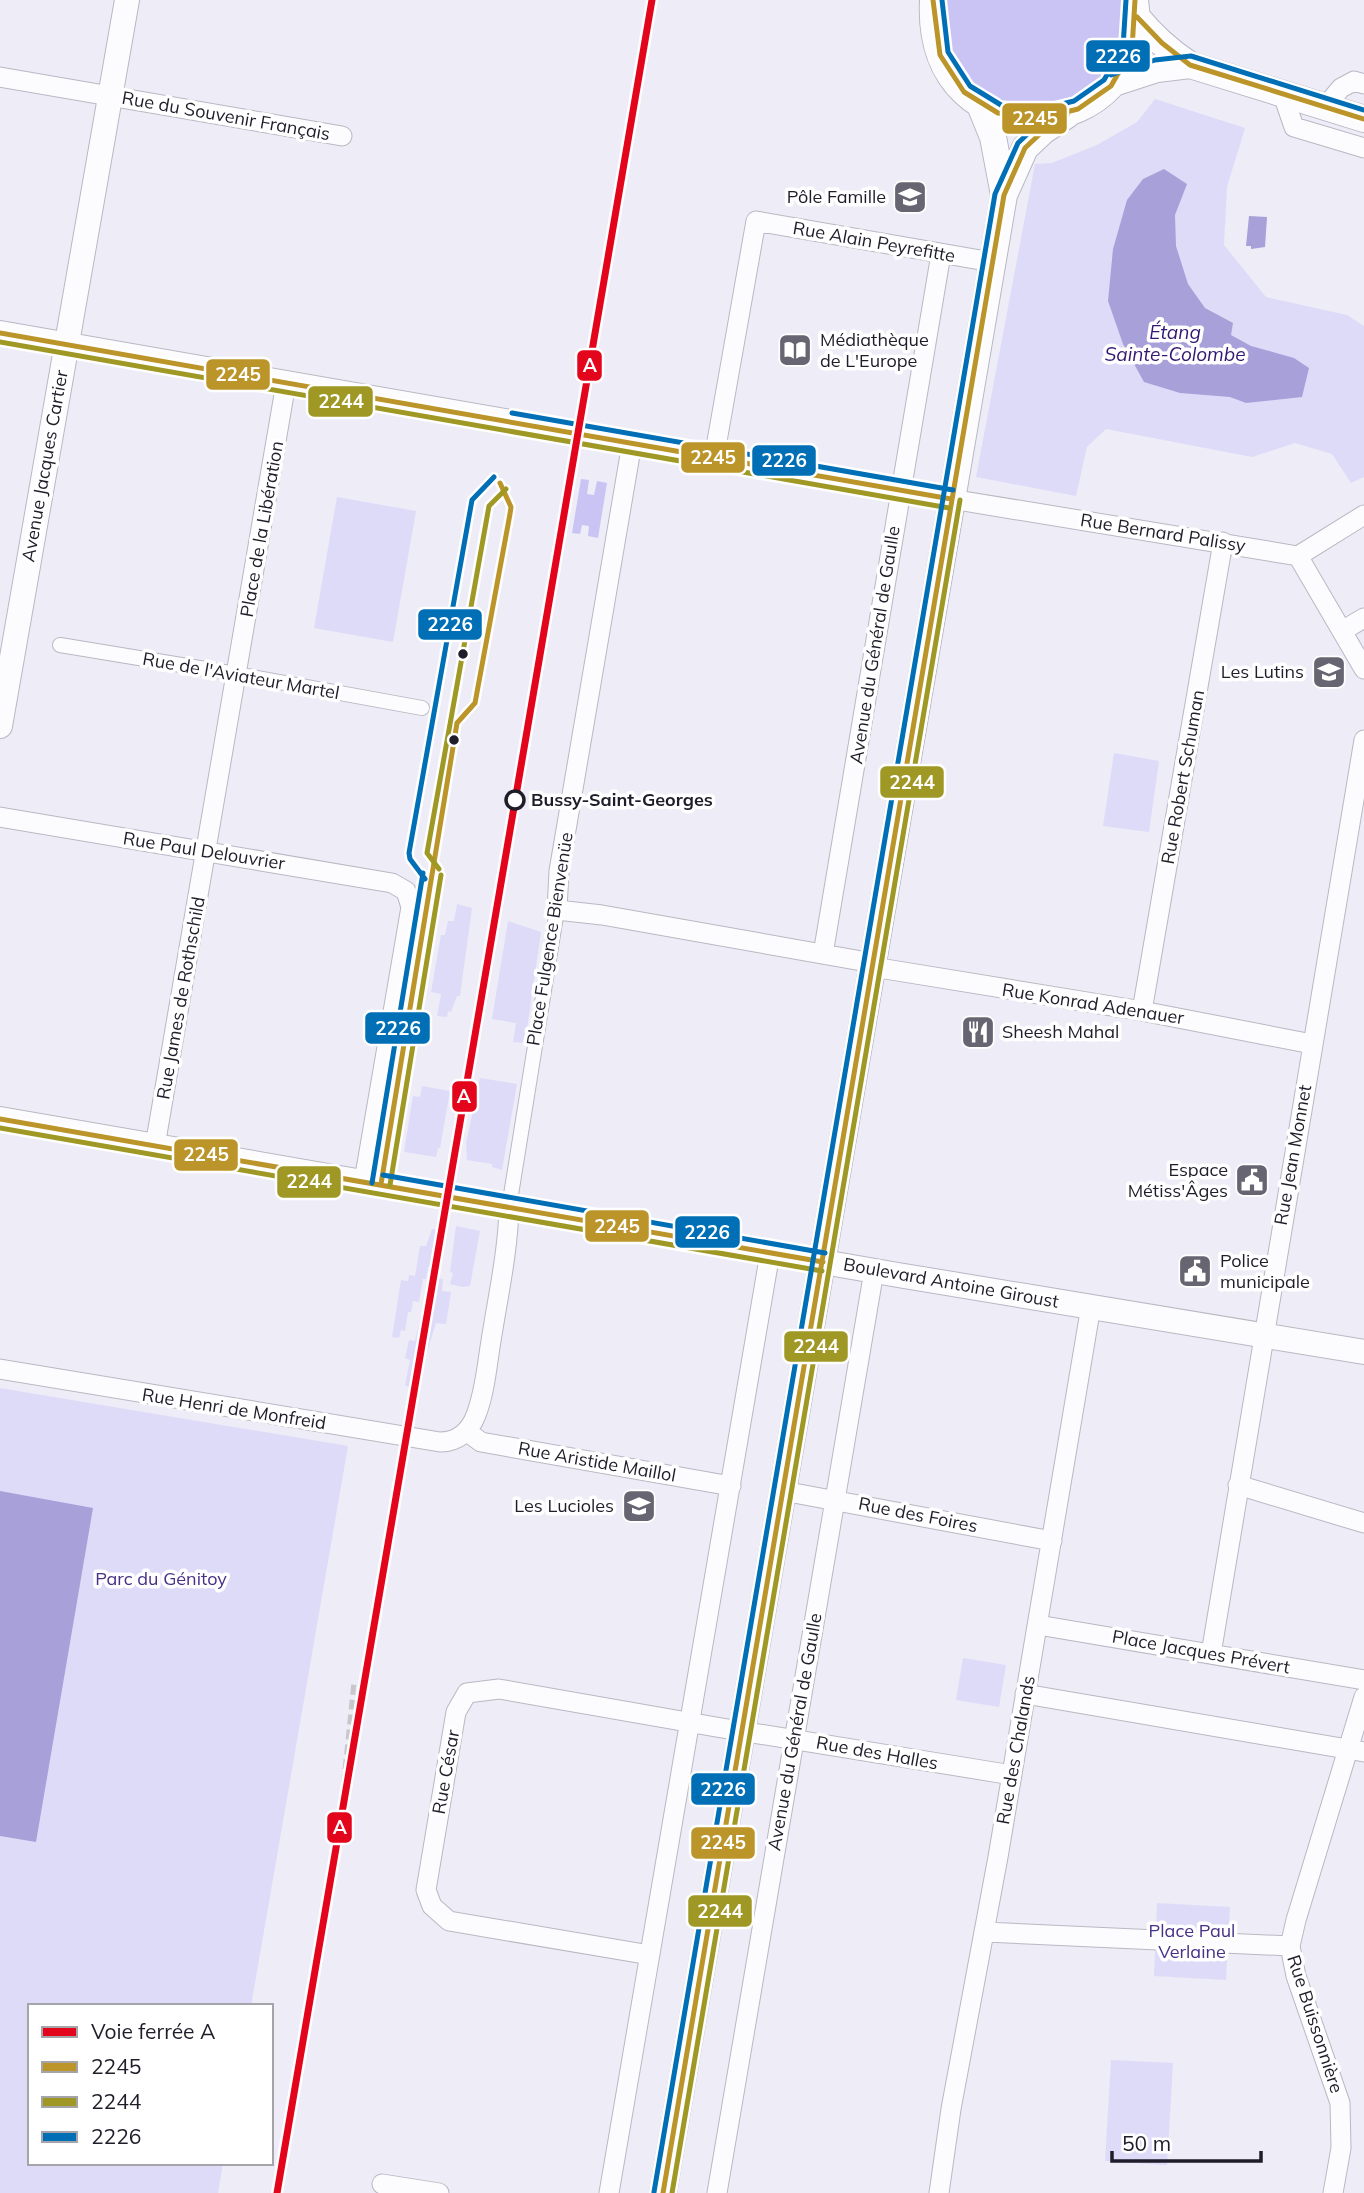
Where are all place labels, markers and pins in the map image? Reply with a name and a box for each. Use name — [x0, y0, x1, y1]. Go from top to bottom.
school or university icon: Pôle Famille — [891, 178, 929, 216]
place label: Pôle Famille — [787, 185, 886, 208]
place label: Médiathèque de L'Europe — [820, 328, 929, 372]
library icon: Médiathèque de L'Europe — [776, 331, 814, 369]
unlabelled marker — [456, 647, 470, 661]
school or university icon: Les Lutins — [1310, 653, 1348, 691]
place label: Les Lutins — [1221, 660, 1304, 683]
unlabelled marker — [447, 733, 461, 747]
place label: Bussy-Saint-Georges — [531, 788, 713, 811]
marker: Bussy-Saint-Georges — [505, 790, 525, 810]
restaurant icon: Sheesh Mahal — [959, 1013, 997, 1051]
place label: Sheesh Mahal — [1002, 1020, 1119, 1043]
place label: Espace Métiss'Âges — [1128, 1158, 1228, 1202]
public building icon: Espace Métiss'Âges — [1233, 1161, 1271, 1199]
place label: Police municipale — [1220, 1249, 1310, 1293]
public building icon: Police municipale — [1176, 1252, 1214, 1290]
school or university icon: Les Lucioles — [620, 1487, 658, 1525]
place label: Les Lucioles — [514, 1494, 614, 1517]

